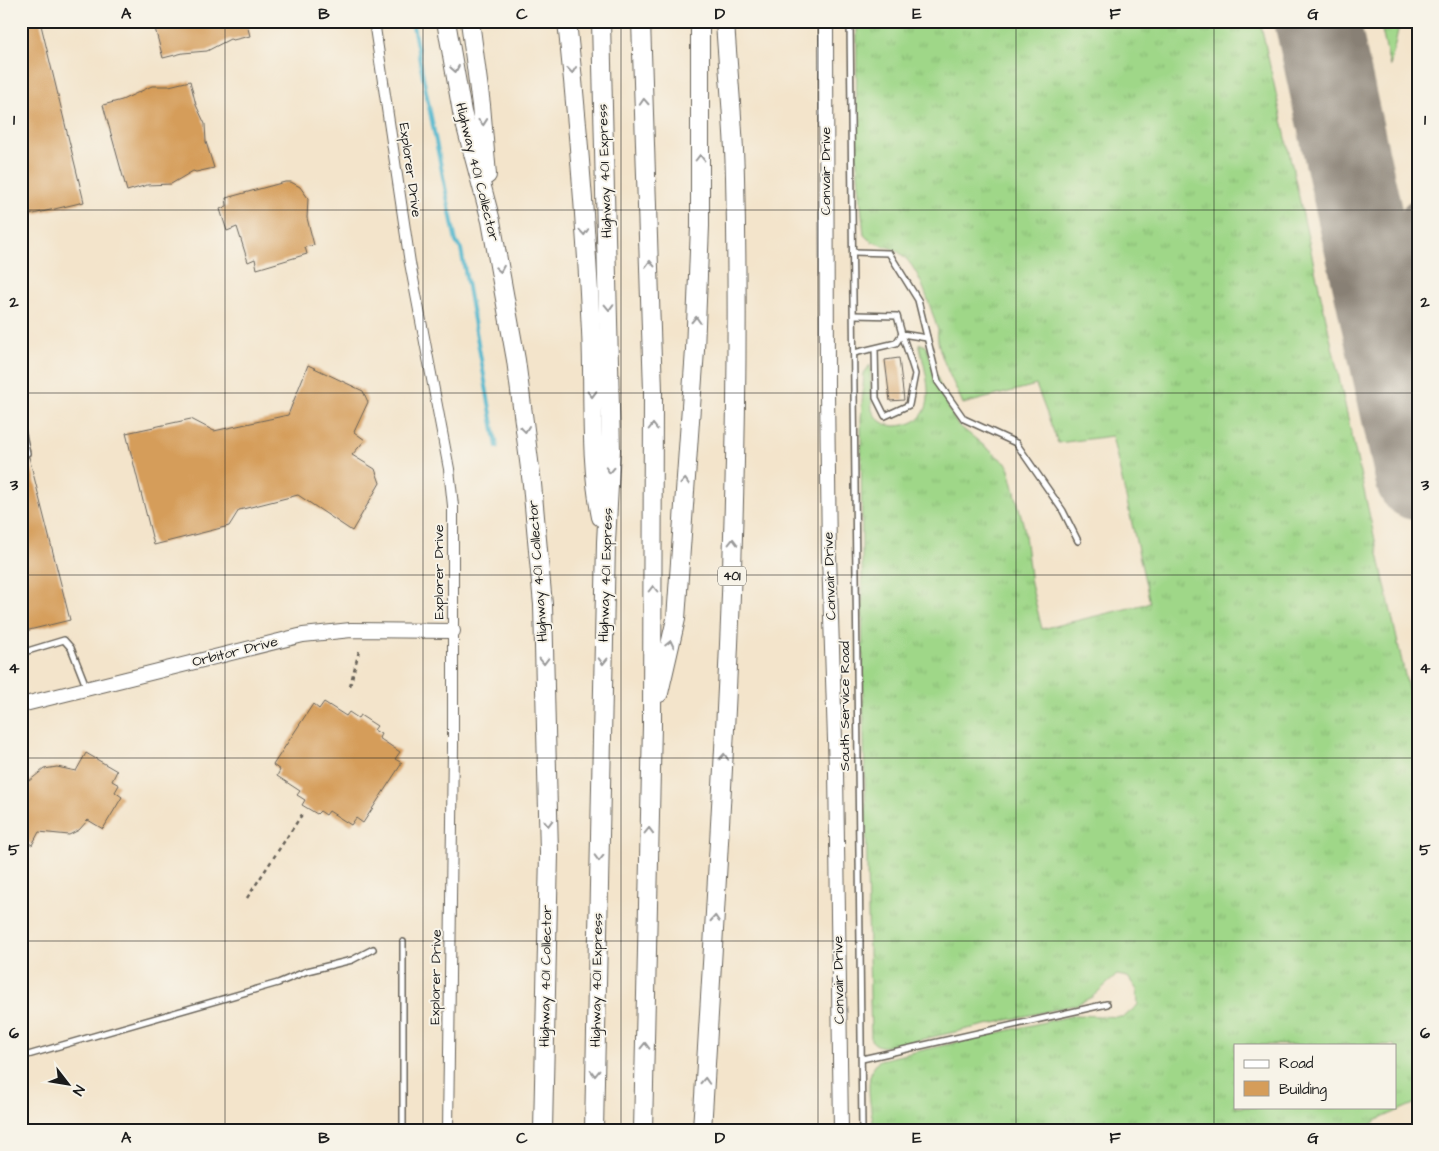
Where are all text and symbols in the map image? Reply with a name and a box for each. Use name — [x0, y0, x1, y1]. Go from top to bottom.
text: A — [121, 3, 132, 25]
text: B — [318, 3, 330, 25]
text: C — [516, 3, 528, 25]
text: D — [715, 3, 726, 25]
text: E — [912, 3, 922, 25]
text: F — [1109, 3, 1121, 25]
text: G — [1307, 3, 1319, 25]
one-way arrow — [449, 65, 459, 74]
one-way arrow — [566, 66, 577, 74]
one-way arrow — [639, 97, 650, 105]
street label: Highway 401 Collector — [450, 101, 504, 244]
street label: Highway 401 Express — [593, 104, 617, 238]
text: 1 — [13, 109, 16, 131]
text: 1 — [1424, 109, 1427, 131]
one-way arrow — [477, 118, 488, 126]
street label: Explorer Drive — [393, 122, 427, 219]
street label: Convair Drive — [816, 126, 836, 215]
one-way arrow — [695, 153, 705, 161]
one-way arrow — [579, 228, 590, 236]
one-way arrow — [645, 260, 655, 268]
one-way arrow — [494, 264, 504, 273]
text: 2 — [8, 291, 19, 313]
text: 2 — [1419, 291, 1430, 313]
one-way arrow — [604, 304, 614, 311]
one-way arrow — [691, 316, 701, 324]
one-way arrow — [587, 390, 597, 398]
one-way arrow — [648, 422, 658, 430]
one-way arrow — [519, 426, 530, 434]
one-way arrow — [604, 466, 615, 474]
text: 3 — [9, 474, 19, 496]
text: 3 — [1420, 474, 1430, 496]
one-way arrow — [680, 478, 691, 486]
street label: Highway 401 Collector — [523, 499, 553, 643]
street label: Highway 401 Express — [594, 508, 618, 642]
street label: Explorer Drive — [429, 524, 449, 620]
street label: Convair Drive — [818, 531, 842, 621]
one-way arrow — [728, 538, 738, 546]
road number: 401 — [718, 566, 746, 586]
one-way arrow — [648, 585, 658, 592]
street label: Orbitor Drive — [190, 632, 280, 672]
one-way arrow — [664, 639, 675, 648]
street label: South Service Road — [835, 641, 855, 771]
text: 4 — [9, 657, 20, 679]
text: 4 — [1420, 657, 1431, 679]
one-way arrow — [539, 658, 549, 665]
one-way arrow — [598, 658, 608, 665]
one-way arrow — [719, 752, 730, 760]
one-way arrow — [543, 820, 553, 827]
one-way arrow — [644, 827, 655, 835]
text: 5 — [8, 839, 20, 861]
text: 5 — [1419, 839, 1431, 861]
one-way arrow — [594, 854, 604, 862]
street label: Highway 401 Collector — [535, 905, 557, 1047]
street label: Highway 401 Express — [586, 913, 608, 1047]
one-way arrow — [709, 915, 720, 923]
street label: Explorer Drive — [425, 929, 447, 1025]
street label: Convair Drive — [828, 935, 850, 1024]
text: 6 — [9, 1022, 19, 1044]
text: 6 — [1420, 1022, 1430, 1044]
one-way arrow — [639, 1042, 650, 1050]
legend — [1234, 1044, 1396, 1108]
text: Road — [1279, 1053, 1314, 1074]
north arrow — [42, 1058, 92, 1108]
one-way arrow — [590, 1070, 600, 1077]
one-way arrow — [700, 1077, 711, 1085]
text: Building — [1279, 1079, 1327, 1101]
text: N — [67, 1081, 89, 1099]
text: A — [121, 1127, 132, 1149]
text: B — [318, 1127, 330, 1149]
text: C — [516, 1127, 528, 1149]
text: D — [715, 1127, 726, 1149]
text: E — [912, 1127, 922, 1149]
text: F — [1109, 1127, 1121, 1149]
text: G — [1307, 1127, 1319, 1149]

